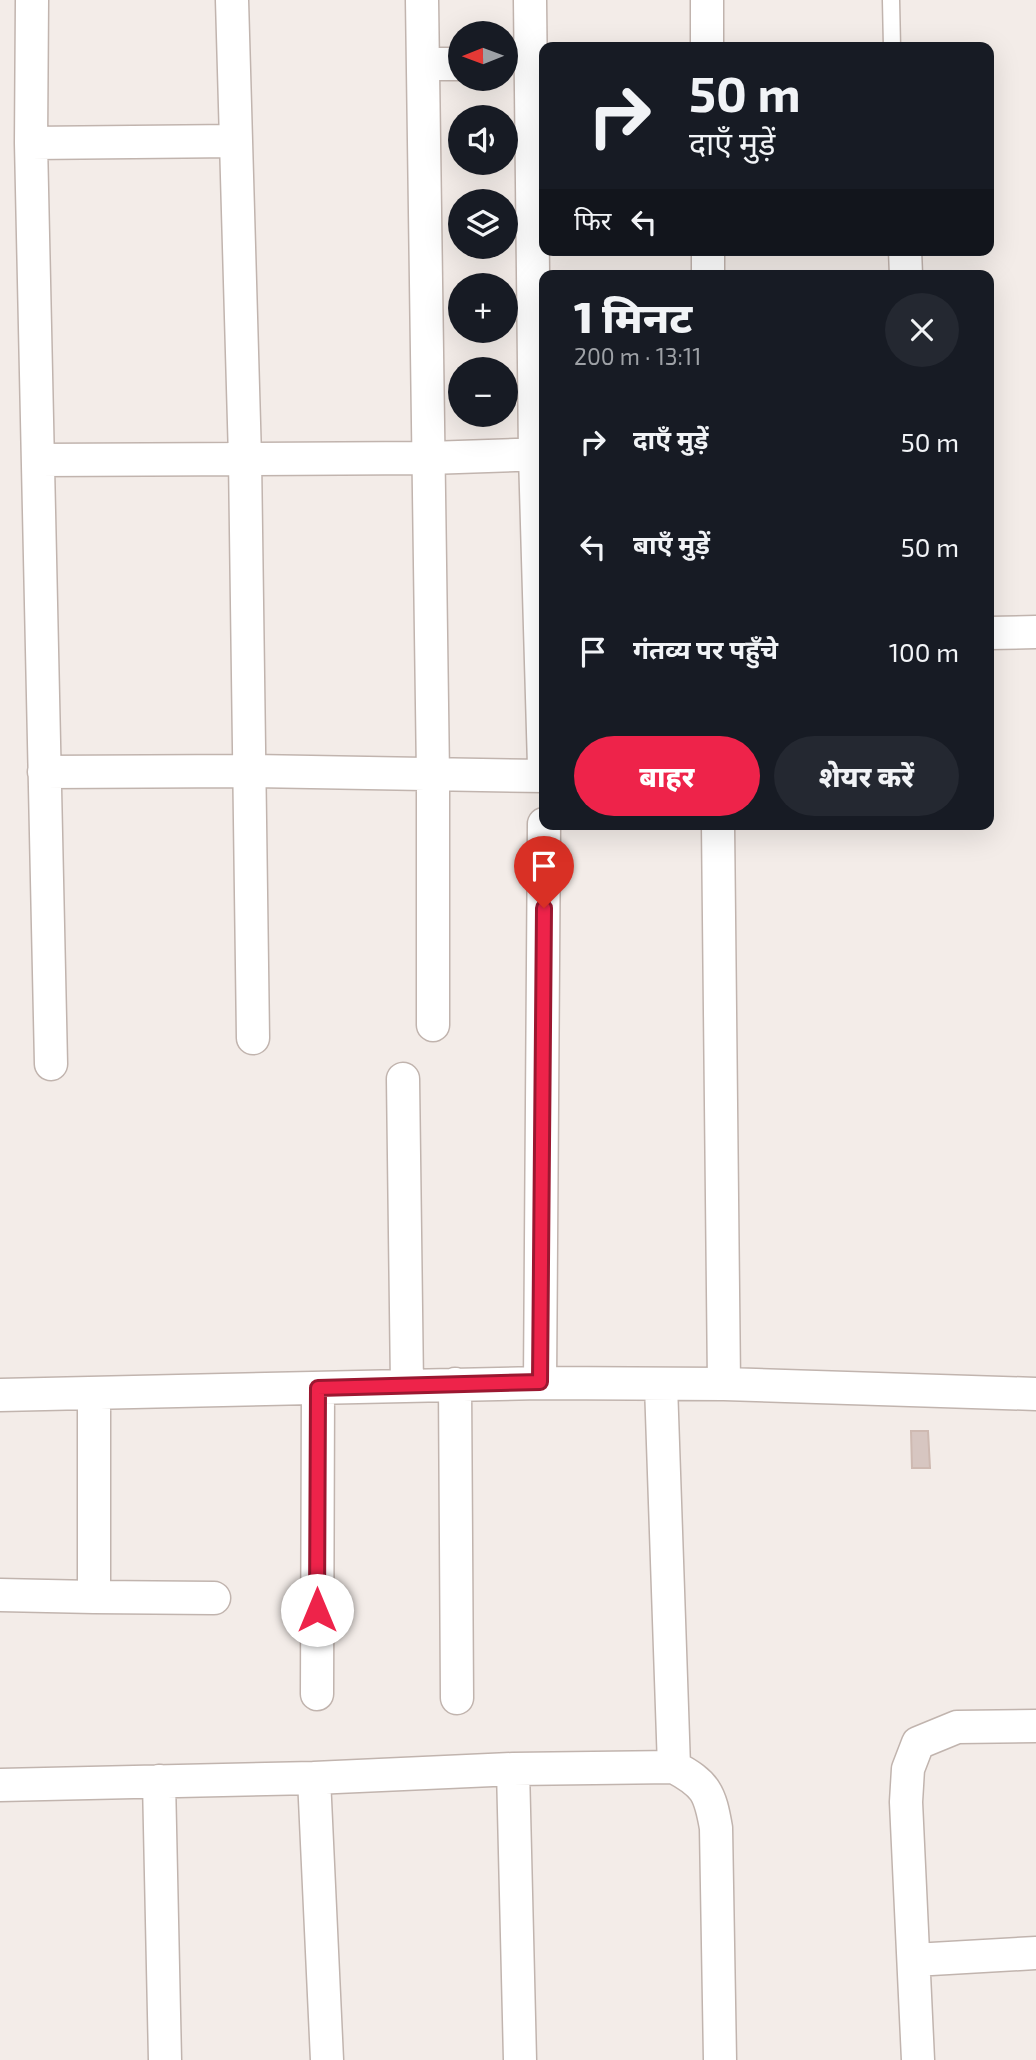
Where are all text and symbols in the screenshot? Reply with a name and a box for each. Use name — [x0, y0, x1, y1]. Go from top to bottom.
north arrow — [448, 21, 518, 91]
map controls — [448, 21, 518, 427]
text: 50 m — [689, 63, 801, 122]
icon: right — [574, 70, 665, 161]
button: sound — [448, 105, 518, 175]
text: दाएँ मुड़ें — [689, 123, 775, 161]
button: layers — [448, 189, 518, 259]
icon: left — [625, 203, 663, 241]
text: फिर — [574, 204, 611, 235]
button: + — [448, 273, 518, 343]
text: 1 मिनट — [574, 291, 692, 341]
button: close — [885, 293, 959, 367]
text: 200 m · 13:11 — [574, 342, 701, 370]
button: − — [448, 357, 518, 427]
icon: right — [574, 423, 612, 461]
text: दाएँ मुड़ें — [633, 423, 708, 454]
text: 50 m — [901, 426, 959, 457]
icon: left — [574, 528, 612, 566]
text: बाएँ मुड़ें — [633, 528, 710, 559]
text: 50 m — [901, 531, 959, 562]
icon: arrive — [574, 633, 612, 671]
text: गंतव्य पर पहुँचे — [633, 633, 778, 664]
text: 100 m — [889, 636, 959, 667]
button: बाहर — [574, 736, 760, 816]
button: शेयर करें — [774, 736, 959, 816]
pin — [514, 836, 574, 908]
icon: arrive — [525, 847, 563, 885]
position arrow — [280, 1573, 354, 1647]

